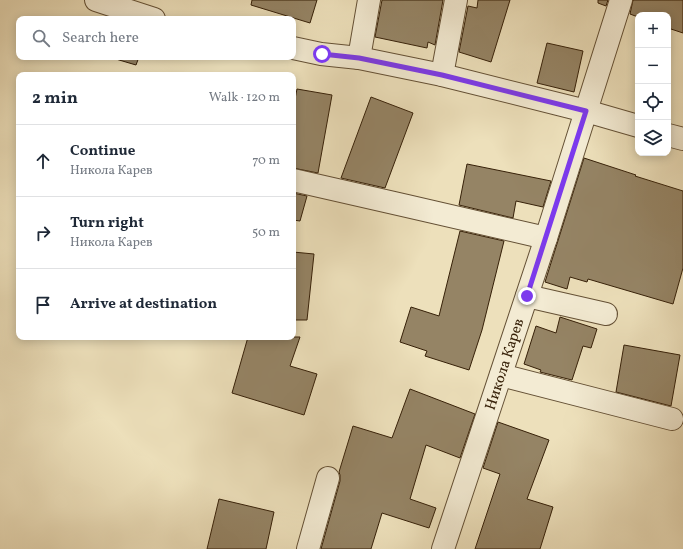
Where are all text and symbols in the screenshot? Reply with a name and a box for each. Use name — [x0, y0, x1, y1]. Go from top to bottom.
map controls — [635, 12, 671, 156]
button: + — [635, 12, 671, 48]
search box — [16, 16, 296, 60]
icon: search — [30, 27, 52, 49]
text: Search here — [62, 28, 139, 49]
route start — [313, 45, 331, 63]
button: − — [635, 48, 671, 84]
button: locate — [635, 84, 671, 120]
text: 2 min — [32, 87, 78, 110]
text: Walk · 120 m — [209, 89, 280, 107]
button: layers — [635, 120, 671, 156]
text: Continue — [70, 141, 135, 162]
icon: ahead — [32, 150, 54, 172]
text: 70 m — [252, 152, 280, 170]
text: Никола Карев — [70, 162, 153, 180]
text: Turn right — [70, 213, 144, 234]
icon: right — [32, 222, 54, 244]
text: 50 m — [252, 224, 280, 242]
text: Никола Карев — [70, 234, 153, 252]
route end — [518, 287, 536, 305]
icon: arrive — [32, 294, 54, 316]
text: Arrive at destination — [70, 294, 217, 315]
street label: Никола Карев — [481, 316, 530, 413]

